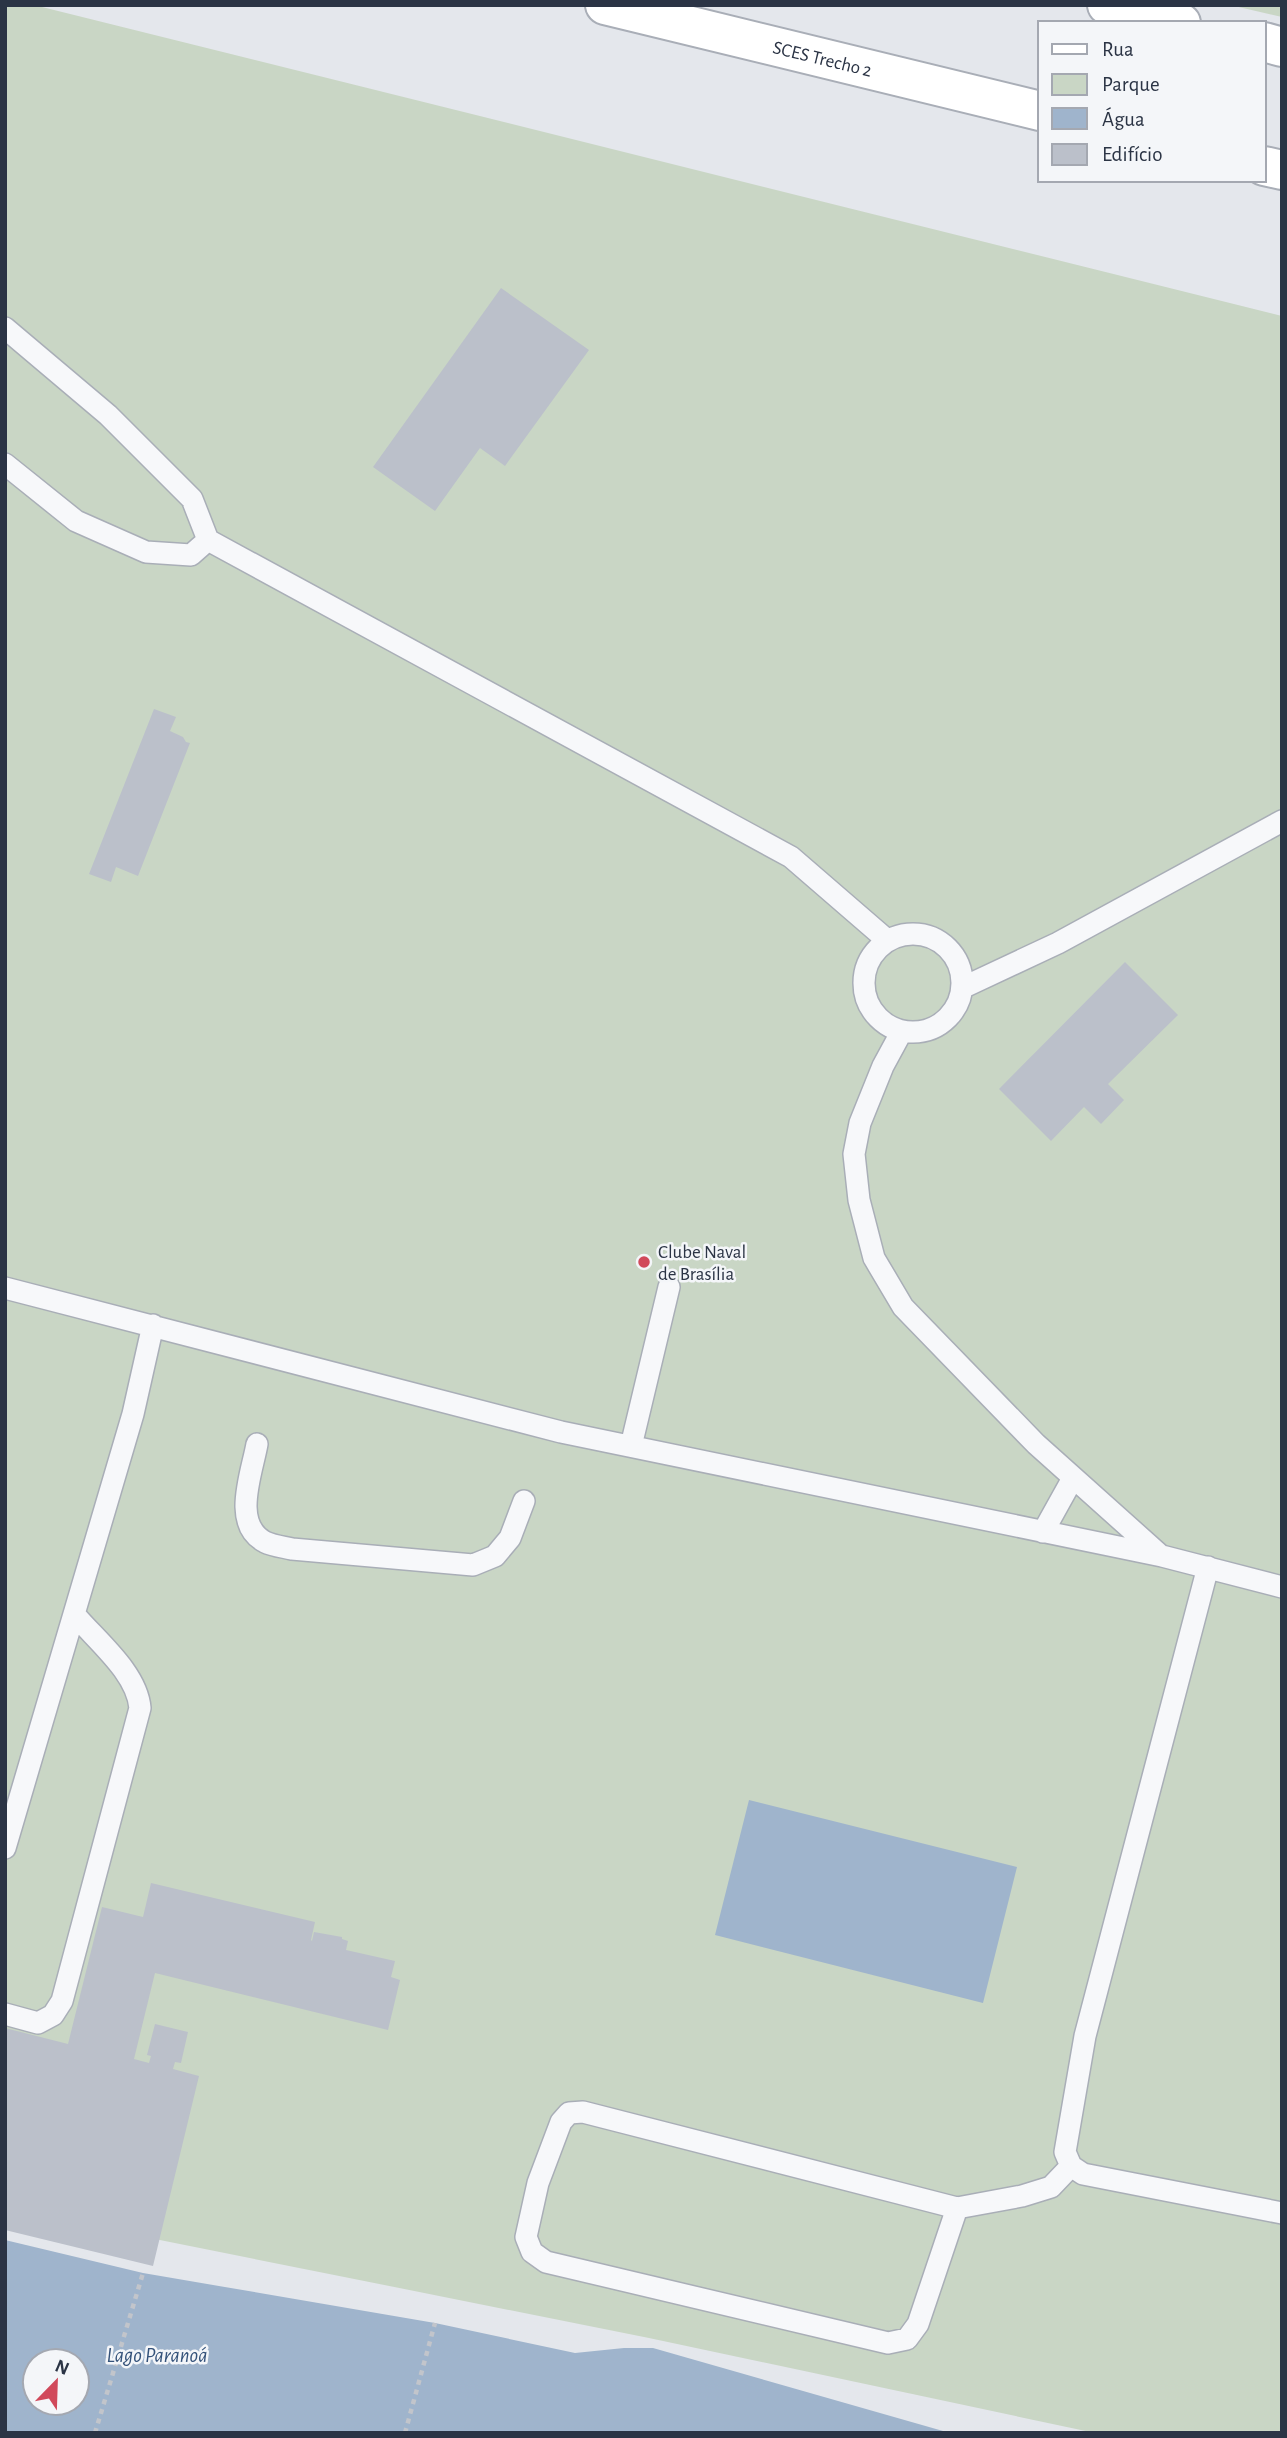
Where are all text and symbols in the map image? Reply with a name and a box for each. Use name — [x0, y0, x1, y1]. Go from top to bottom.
legend — [1038, 21, 1266, 182]
street label: SCES Trecho 2 — [771, 38, 874, 81]
text: Rua — [1102, 39, 1134, 60]
text: Parque — [1102, 74, 1160, 95]
text: Água — [1102, 107, 1145, 130]
text: Edifício — [1102, 144, 1162, 165]
place label: Clube Naval de Brasília — [658, 1243, 746, 1284]
marker: Clube Naval de Brasília — [636, 1254, 652, 1270]
water label: Lago Paranoá — [107, 2345, 207, 2366]
north arrow — [21, 2347, 91, 2417]
text: N — [52, 2356, 72, 2379]

